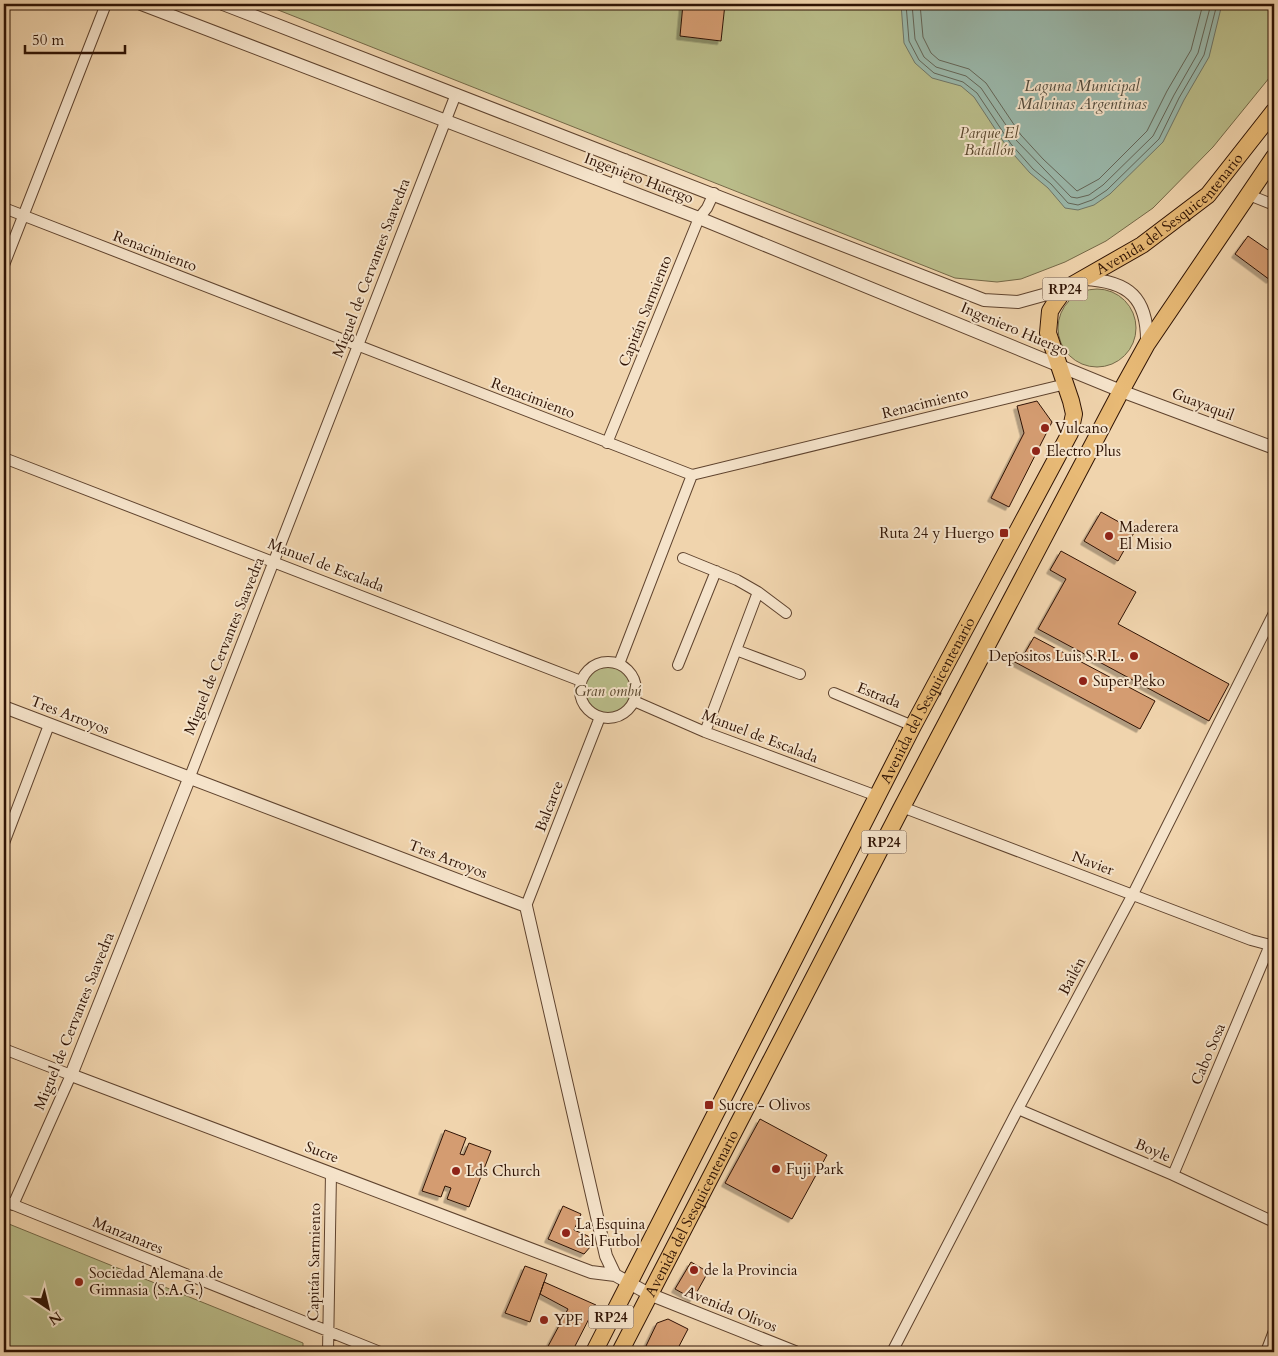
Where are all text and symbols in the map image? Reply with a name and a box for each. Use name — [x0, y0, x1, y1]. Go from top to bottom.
scale bar — [25, 22, 125, 54]
text: 50 m — [32, 30, 64, 50]
water label: Laguna Municipal Malvinas Argentinas — [1017, 75, 1147, 115]
park label: Parque El Batallón — [960, 123, 1019, 160]
street label: Ingeniero Huergo — [581, 148, 697, 208]
street label: Avenida del Sesquicentenario — [1092, 149, 1247, 279]
street label: Miguel de Cervantes Saavedra — [328, 175, 415, 360]
street label: Renacimiento — [110, 226, 200, 276]
street label: Capitán Sarmiento — [614, 252, 676, 370]
road number: RP24 — [1042, 278, 1088, 300]
street label: Ingeniero Huergo — [958, 297, 1072, 361]
street label: Renacimiento — [488, 373, 578, 423]
street label: Renacimiento — [880, 383, 970, 423]
street label: Guayaquil — [1169, 383, 1237, 425]
place label: Vulcano — [1055, 418, 1108, 438]
marker: Vulcano — [1039, 422, 1051, 434]
place label: Electro Plus — [1046, 441, 1121, 461]
marker: Electro Plus — [1030, 445, 1042, 457]
place label: Maderera El Misio — [1119, 517, 1179, 554]
place label: Ruta 24 y Huergo — [879, 523, 994, 543]
marker: Ruta 24 y Huergo — [998, 527, 1010, 539]
marker: Maderera El Misio — [1103, 530, 1115, 542]
street label: Manuel de Escalada — [265, 534, 388, 597]
street label: Miguel de Cervantes Saavedra — [179, 554, 269, 738]
street label: Avenida del Sesquicentenario — [875, 614, 979, 787]
place label: Depositos Luis S.R.L. — [989, 646, 1124, 666]
marker: Depositos Luis S.R.L. — [1128, 650, 1140, 662]
place label: Super Peko — [1093, 671, 1165, 691]
marker: Super Peko — [1077, 675, 1089, 687]
street label: Estrada — [854, 677, 904, 713]
park label: Gran ombú — [574, 681, 642, 701]
street label: Tres Arroyos — [28, 691, 112, 739]
street label: Manuel de Escalada — [699, 705, 822, 768]
street label: Balcarce — [530, 778, 568, 834]
road number: RP24 — [862, 830, 906, 854]
street label: Tres Arroyos — [406, 835, 490, 883]
street label: Navier — [1069, 846, 1117, 880]
street label: Miguel de Cervantes Saavedra — [29, 929, 119, 1113]
street label: Bailén — [1054, 953, 1090, 998]
street label: Cabo Sosa — [1186, 1020, 1230, 1088]
place label: Sucre - Olivos — [719, 1095, 810, 1115]
marker: Sucre - Olivos — [703, 1099, 715, 1111]
street label: Avenida del Sesquicentenario — [640, 1127, 743, 1300]
street label: Boyle — [1132, 1134, 1174, 1166]
street label: Sucre — [302, 1136, 342, 1168]
place label: Fuji Park — [786, 1159, 844, 1179]
place label: Lds Church — [466, 1161, 541, 1181]
marker: Fuji Park — [770, 1163, 782, 1175]
marker: Lds Church — [450, 1165, 462, 1177]
street label: Capitán Sarmiento — [303, 1203, 325, 1321]
street label: Manzanares — [90, 1212, 166, 1258]
place label: La Esquina del Futbol — [576, 1214, 646, 1251]
marker: La Esquina del Futbol — [560, 1227, 572, 1239]
place label: de la Provincia — [704, 1260, 798, 1280]
place label: Sociedad Alemana de Gimnasia (S.A.G.) — [89, 1263, 223, 1300]
marker: de la Provincia — [688, 1264, 700, 1276]
marker: Sociedad Alemana de Gimnasia (S.A.G.) — [73, 1276, 85, 1288]
street label: Avenida Olivos — [682, 1281, 780, 1337]
north arrow — [22, 1284, 72, 1334]
road number: RP24 — [588, 1305, 634, 1328]
text: N — [45, 1307, 66, 1330]
place label: YPF — [554, 1310, 583, 1330]
marker: YPF — [538, 1314, 550, 1326]

